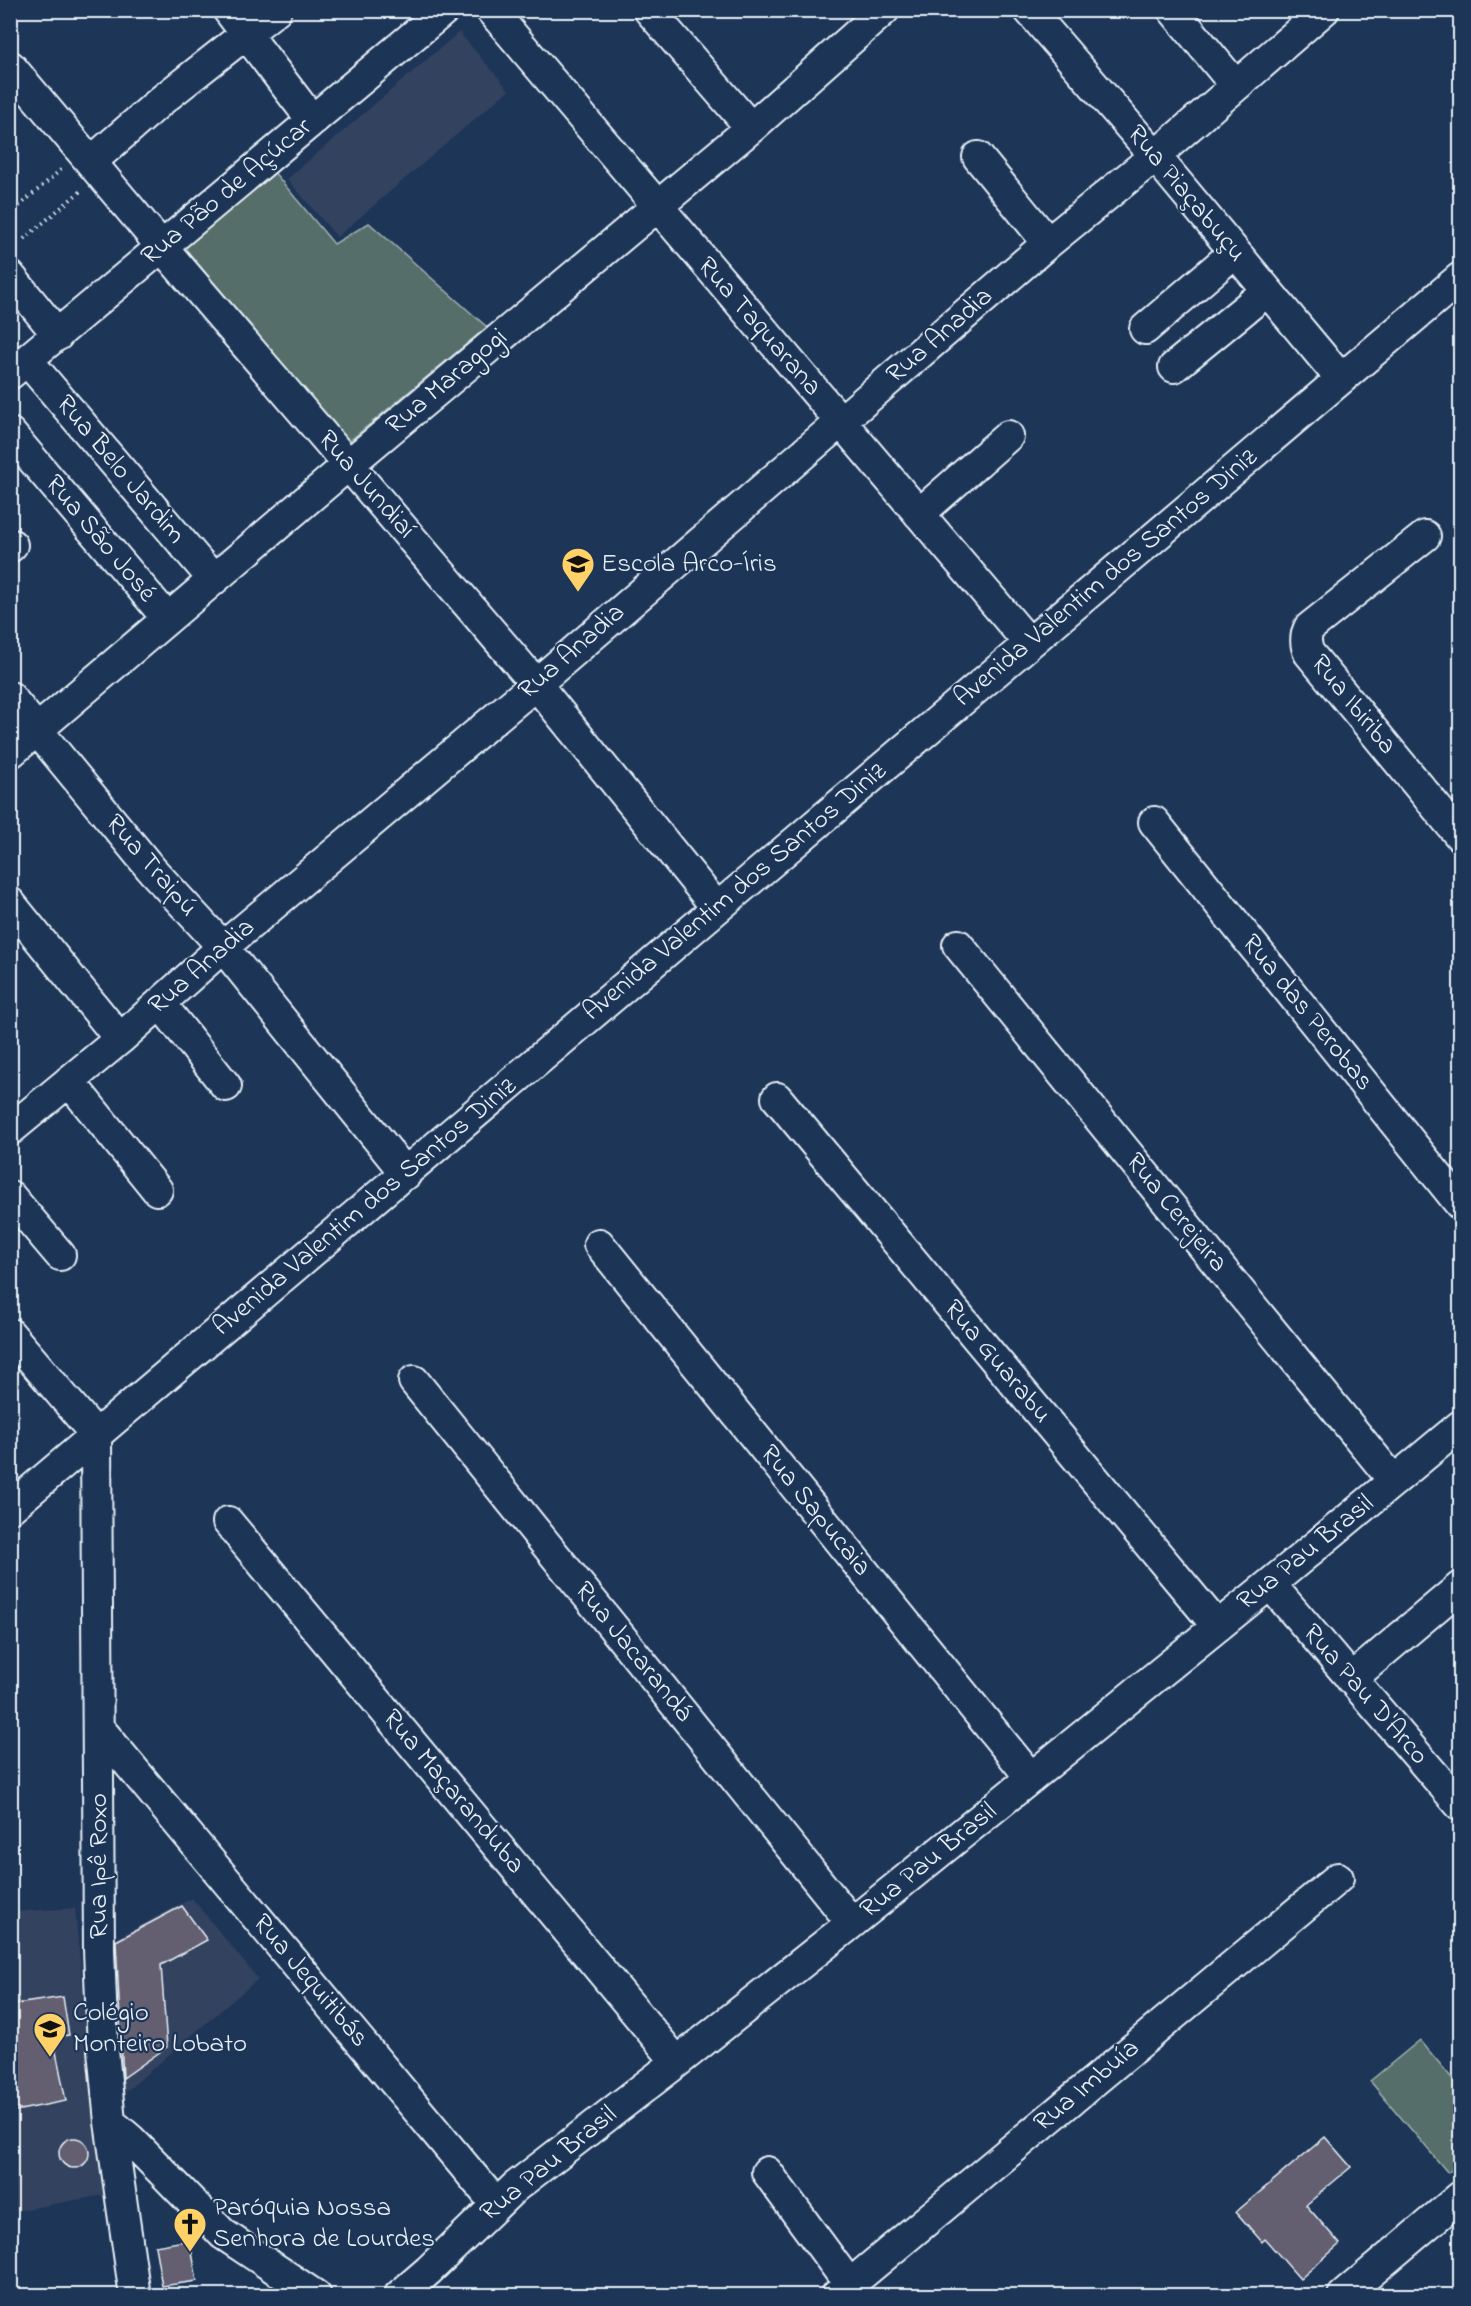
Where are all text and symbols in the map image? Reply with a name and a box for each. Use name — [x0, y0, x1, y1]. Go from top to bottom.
street label: Rua Pão de Açúcar — [133, 108, 322, 275]
street label: Rua Piaçabuçu — [1117, 117, 1255, 271]
street label: Rua Taquarana — [687, 249, 831, 405]
street label: Rua Anadia — [878, 278, 1002, 394]
street label: Rua Maragogi — [377, 319, 517, 445]
street label: Rua Belo Jardim — [46, 387, 194, 553]
street label: Rua Jundiaí — [308, 422, 424, 548]
street label: Avenida Valentim dos Santos Diniz — [946, 439, 1267, 717]
street label: Rua São José — [35, 467, 166, 612]
place label: Escola Arco-Íris — [601, 545, 777, 584]
school or university icon: Escola Arco-Íris — [560, 546, 596, 593]
street label: Rua Anadia — [510, 594, 634, 710]
street label: Rua Ibiriba — [1300, 646, 1406, 764]
street label: Avenida Valentim dos Santos Diniz — [575, 753, 896, 1031]
street label: Rua Traipú — [95, 806, 207, 926]
street label: Rua Anadia — [140, 909, 264, 1025]
street label: Rua das Perobas — [1231, 926, 1383, 1100]
street label: Avenida Valentim dos Santos Diniz — [205, 1068, 526, 1346]
street label: Rua Cerejeira — [1115, 1145, 1237, 1281]
street label: Rua Guarabu — [934, 1292, 1060, 1432]
street label: Rua Sapucaia — [750, 1437, 880, 1585]
street label: Rua Pau Brasil — [1229, 1485, 1383, 1621]
street label: Rua Jacarandá — [564, 1573, 702, 1731]
street label: Rua Pau D'Arco — [1293, 1616, 1437, 1774]
street label: Rua Maçaranduba — [372, 1701, 534, 1883]
street label: Rua Ipê Roxo — [80, 1793, 119, 1939]
street label: Rua Pau Brasil — [852, 1793, 1006, 1929]
street label: Rua Jequitibás — [242, 1906, 378, 2056]
place label: Colégio Monteiro Lobato — [73, 1994, 247, 2064]
school or university icon: Colégio Monteiro Lobato — [32, 2011, 68, 2058]
street label: Rua Imbuía — [1025, 2030, 1149, 2142]
street label: Rua Pau Brasil — [472, 2096, 626, 2232]
place label: Paróquia Nossa Senhora de Lourdes — [213, 2189, 435, 2259]
church icon: Paróquia Nossa Senhora de Lourdes — [172, 2206, 208, 2253]

